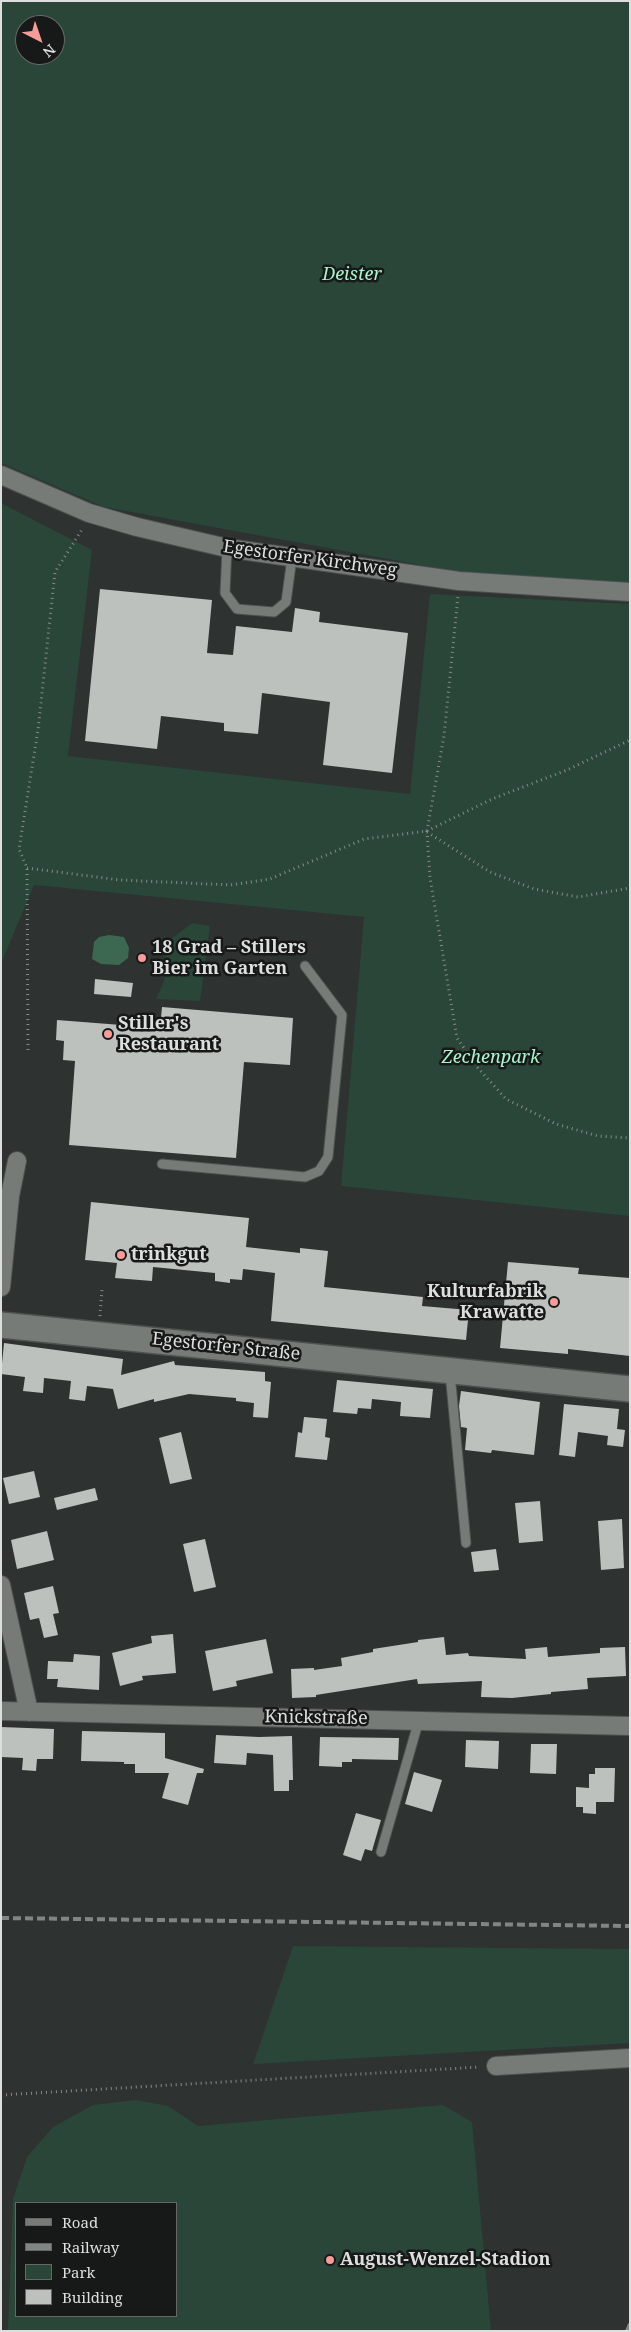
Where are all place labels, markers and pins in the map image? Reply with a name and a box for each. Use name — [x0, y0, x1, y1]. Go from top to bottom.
place label: 18 Grad – Stillers Bier im Garten — [152, 937, 306, 980]
marker: 18 Grad – Stillers Bier im Garten — [136, 952, 148, 964]
place label: Stiller's Restaurant — [118, 1013, 219, 1056]
marker: Stiller's Restaurant — [102, 1028, 114, 1040]
place label: trinkgut — [131, 1244, 207, 1266]
marker: trinkgut — [115, 1249, 127, 1261]
place label: Kulturfabrik Krawatte — [427, 1281, 544, 1324]
marker: Kulturfabrik Krawatte — [548, 1296, 560, 1308]
place label: August-Wenzel-Stadion — [340, 2249, 551, 2271]
marker: August-Wenzel-Stadion — [324, 2254, 336, 2266]

